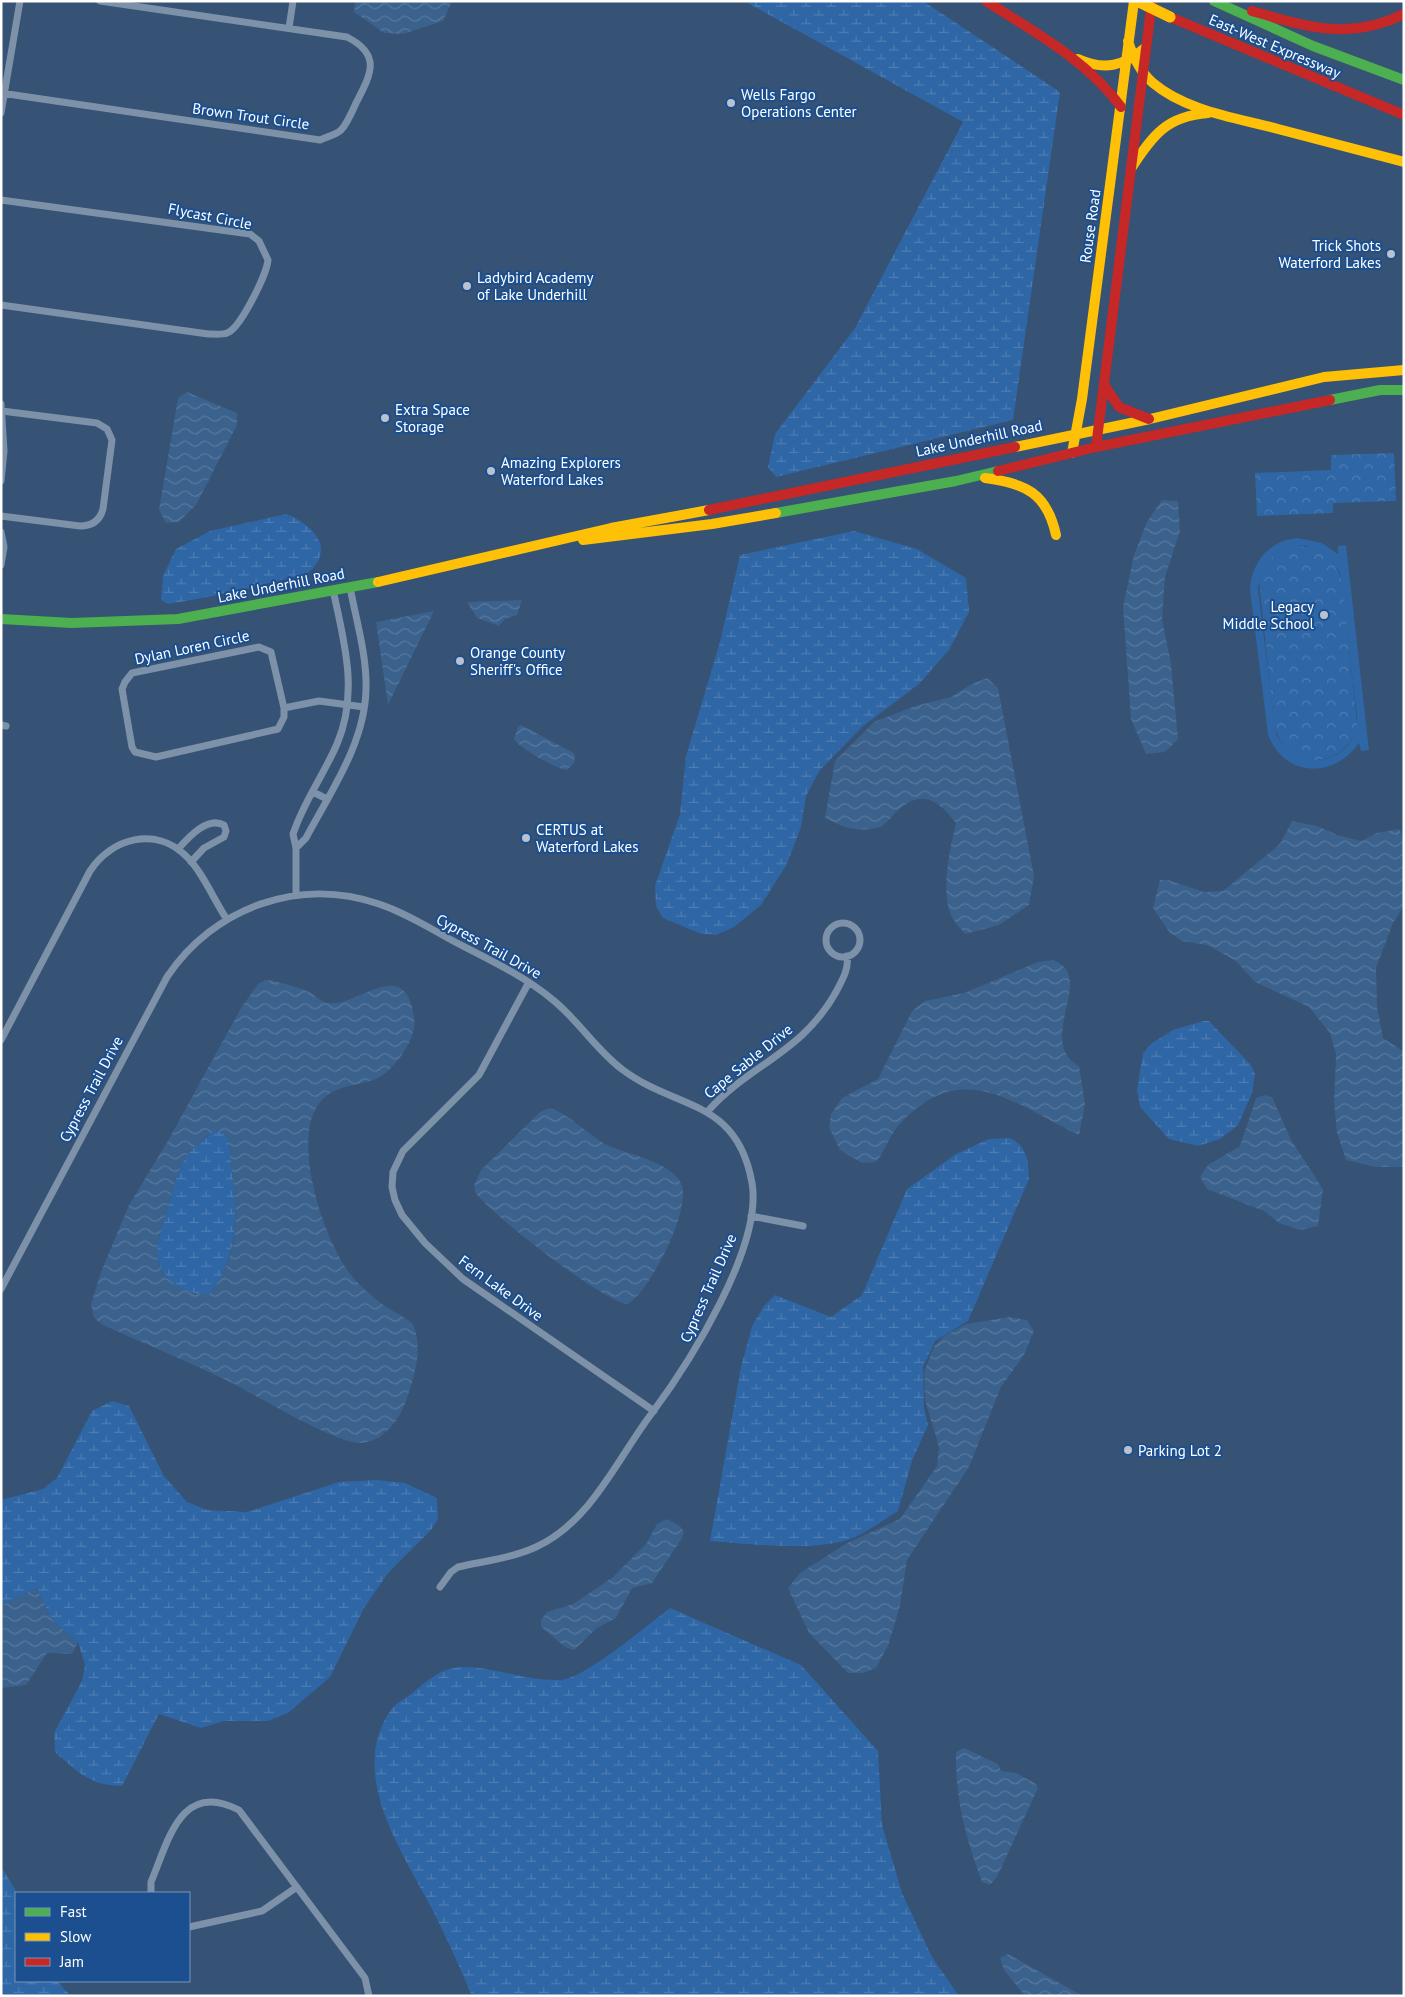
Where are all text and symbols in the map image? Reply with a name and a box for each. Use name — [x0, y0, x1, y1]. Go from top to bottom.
street label: East-West Expressway — [1206, 10, 1344, 82]
place label: Wells Fargo Operations Center — [741, 85, 857, 121]
marker: Wells Fargo Operations Center — [725, 97, 737, 109]
street label: Brown Trout Circle — [191, 98, 311, 134]
street label: Rouse Road — [1075, 188, 1105, 264]
street label: Flycast Circle — [166, 199, 254, 233]
place label: Trick Shots Waterford Lakes — [1278, 236, 1381, 272]
marker: Trick Shots Waterford Lakes — [1385, 248, 1397, 260]
place label: Ladybird Academy of Lake Underhill — [477, 268, 593, 304]
marker: Ladybird Academy of Lake Underhill — [461, 280, 473, 292]
place label: Extra Space Storage — [395, 400, 470, 436]
marker: Extra Space Storage — [379, 412, 391, 424]
street label: Lake Underhill Road — [914, 415, 1044, 461]
place label: Amazing Explorers Waterford Lakes — [501, 453, 621, 489]
marker: Amazing Explorers Waterford Lakes — [485, 465, 497, 477]
street label: Lake Underhill Road — [216, 563, 346, 607]
place label: Legacy Middle School — [1223, 597, 1315, 633]
marker: Legacy Middle School — [1318, 609, 1330, 621]
street label: Dylan Loren Circle — [133, 626, 251, 668]
place label: Orange County Sheriff's Office — [470, 643, 565, 679]
marker: Orange County Sheriff's Office — [454, 655, 466, 667]
place label: CERTUS at Waterford Lakes — [536, 820, 639, 856]
marker: CERTUS at Waterford Lakes — [520, 832, 532, 844]
street label: Cypress Trail Drive — [433, 909, 545, 983]
street label: Cape Sable Drive — [700, 1019, 796, 1103]
street label: Cypress Trail Drive — [55, 1033, 127, 1145]
street label: Cypress Trail Drive — [675, 1231, 741, 1345]
street label: Fern Lake Drive — [455, 1251, 547, 1325]
place label: Parking Lot 2 — [1138, 1441, 1222, 1460]
marker: Parking Lot 2 — [1122, 1444, 1134, 1456]
legend — [15, 1892, 190, 1982]
text: Fast — [60, 1902, 87, 1921]
text: Slow — [60, 1927, 91, 1946]
text: Jam — [59, 1952, 84, 1971]

